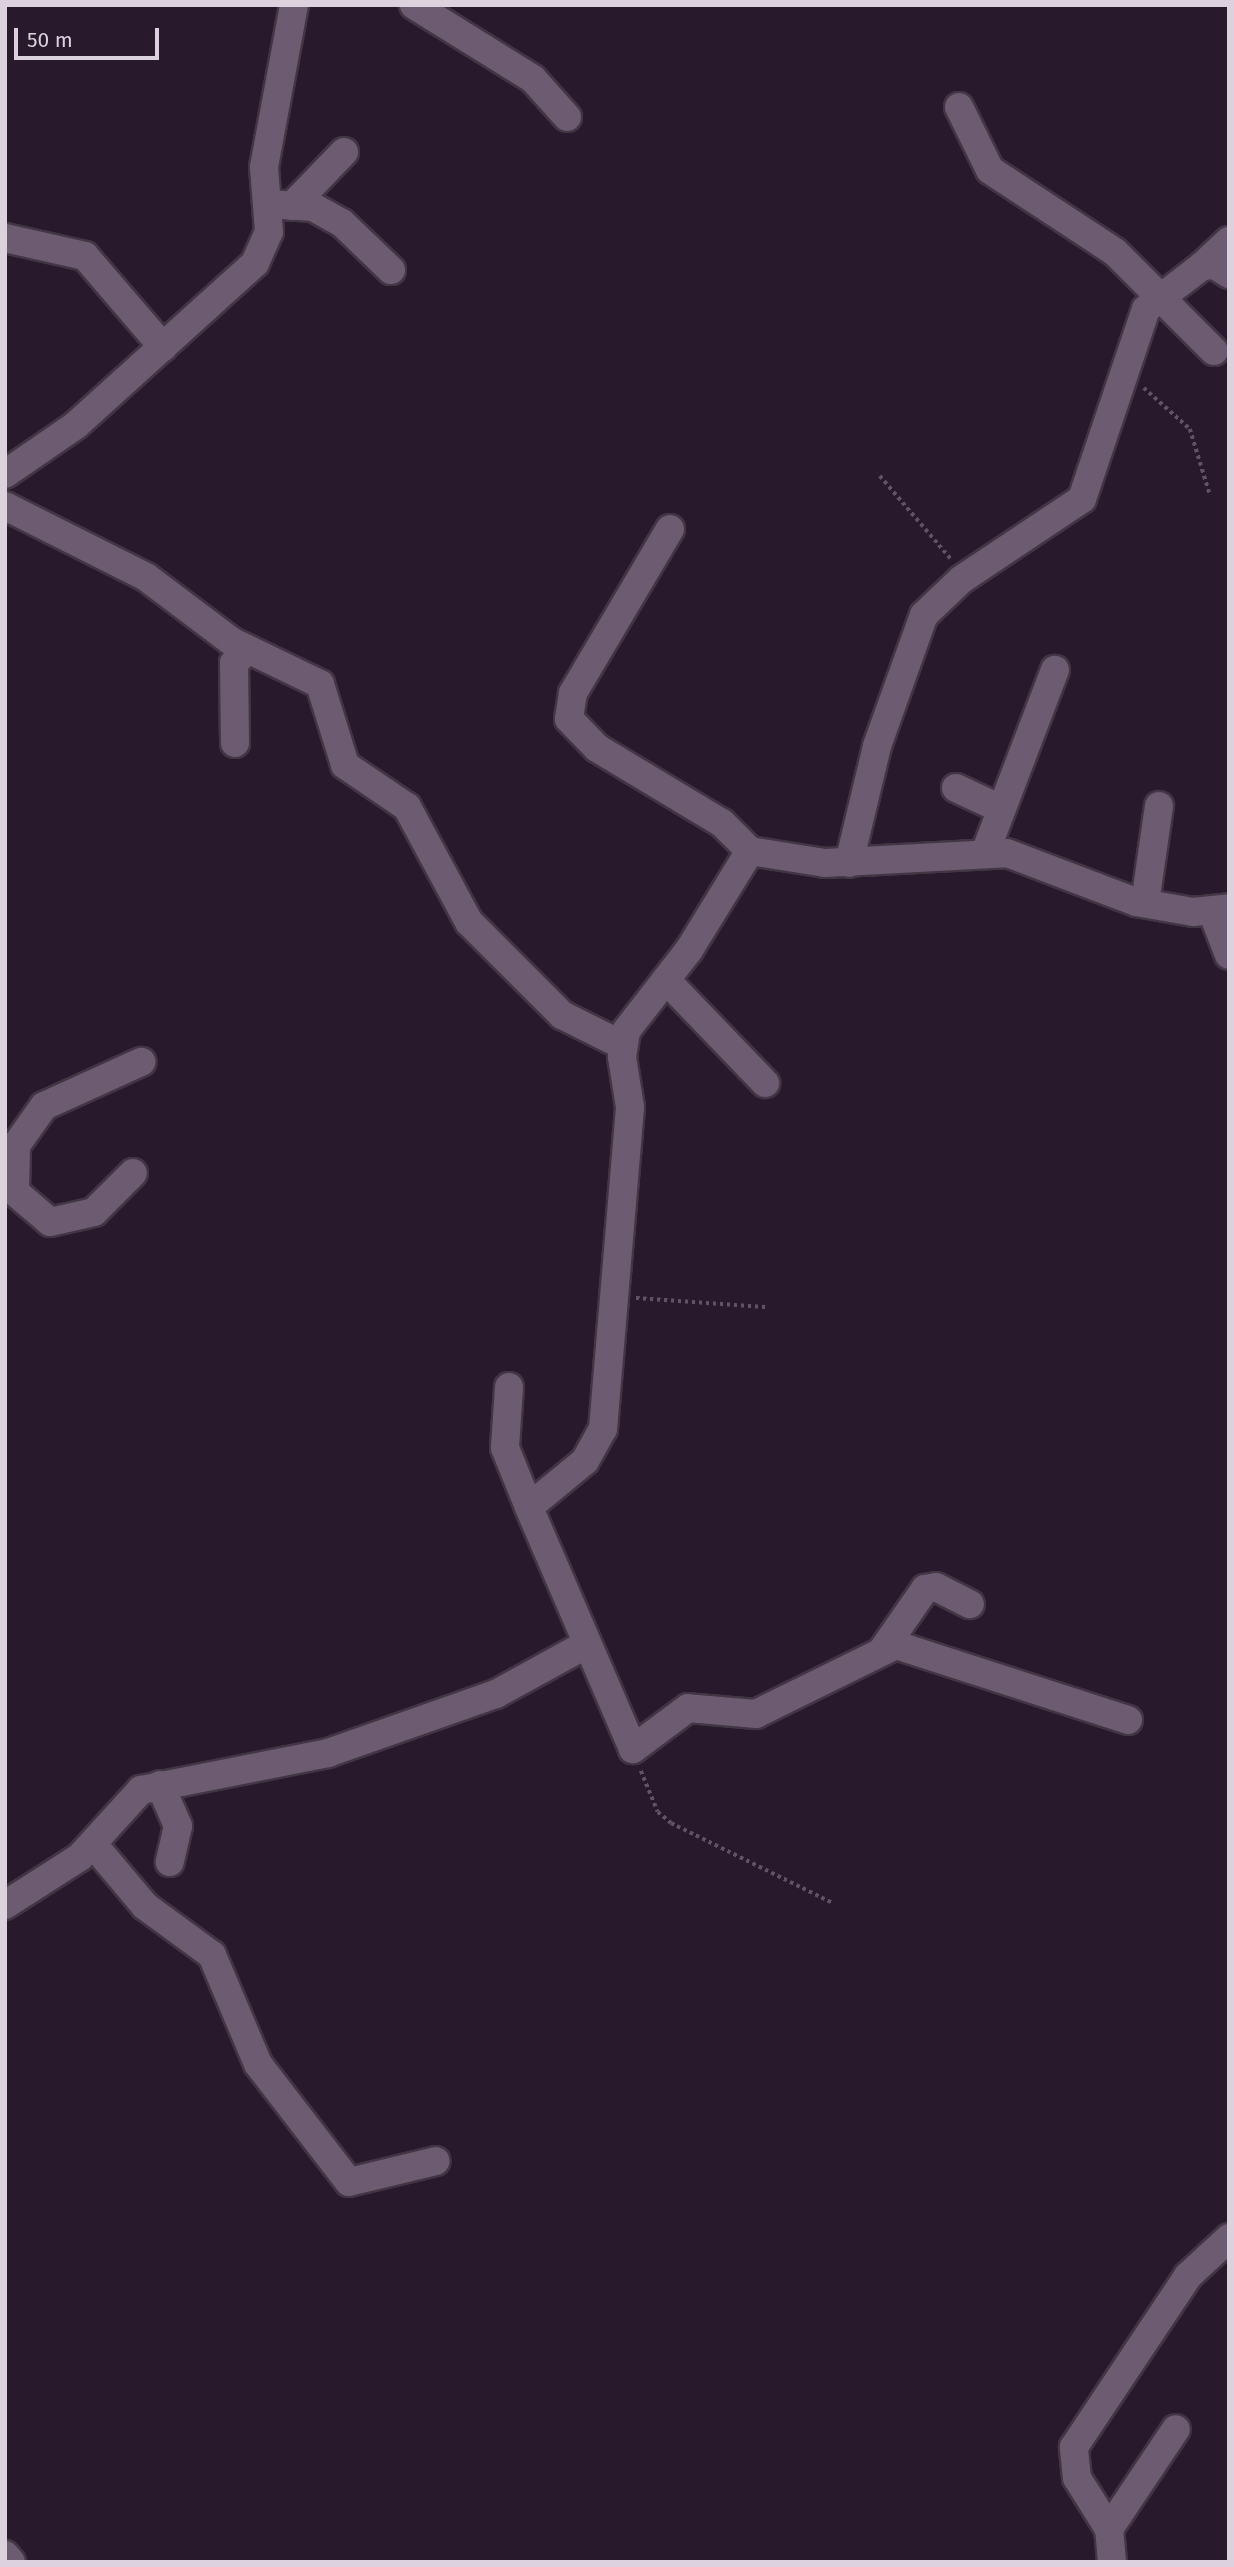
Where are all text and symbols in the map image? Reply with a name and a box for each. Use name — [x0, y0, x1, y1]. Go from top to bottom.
scale bar — [18, 14, 163, 58]
text: 50 m — [27, 27, 73, 53]

